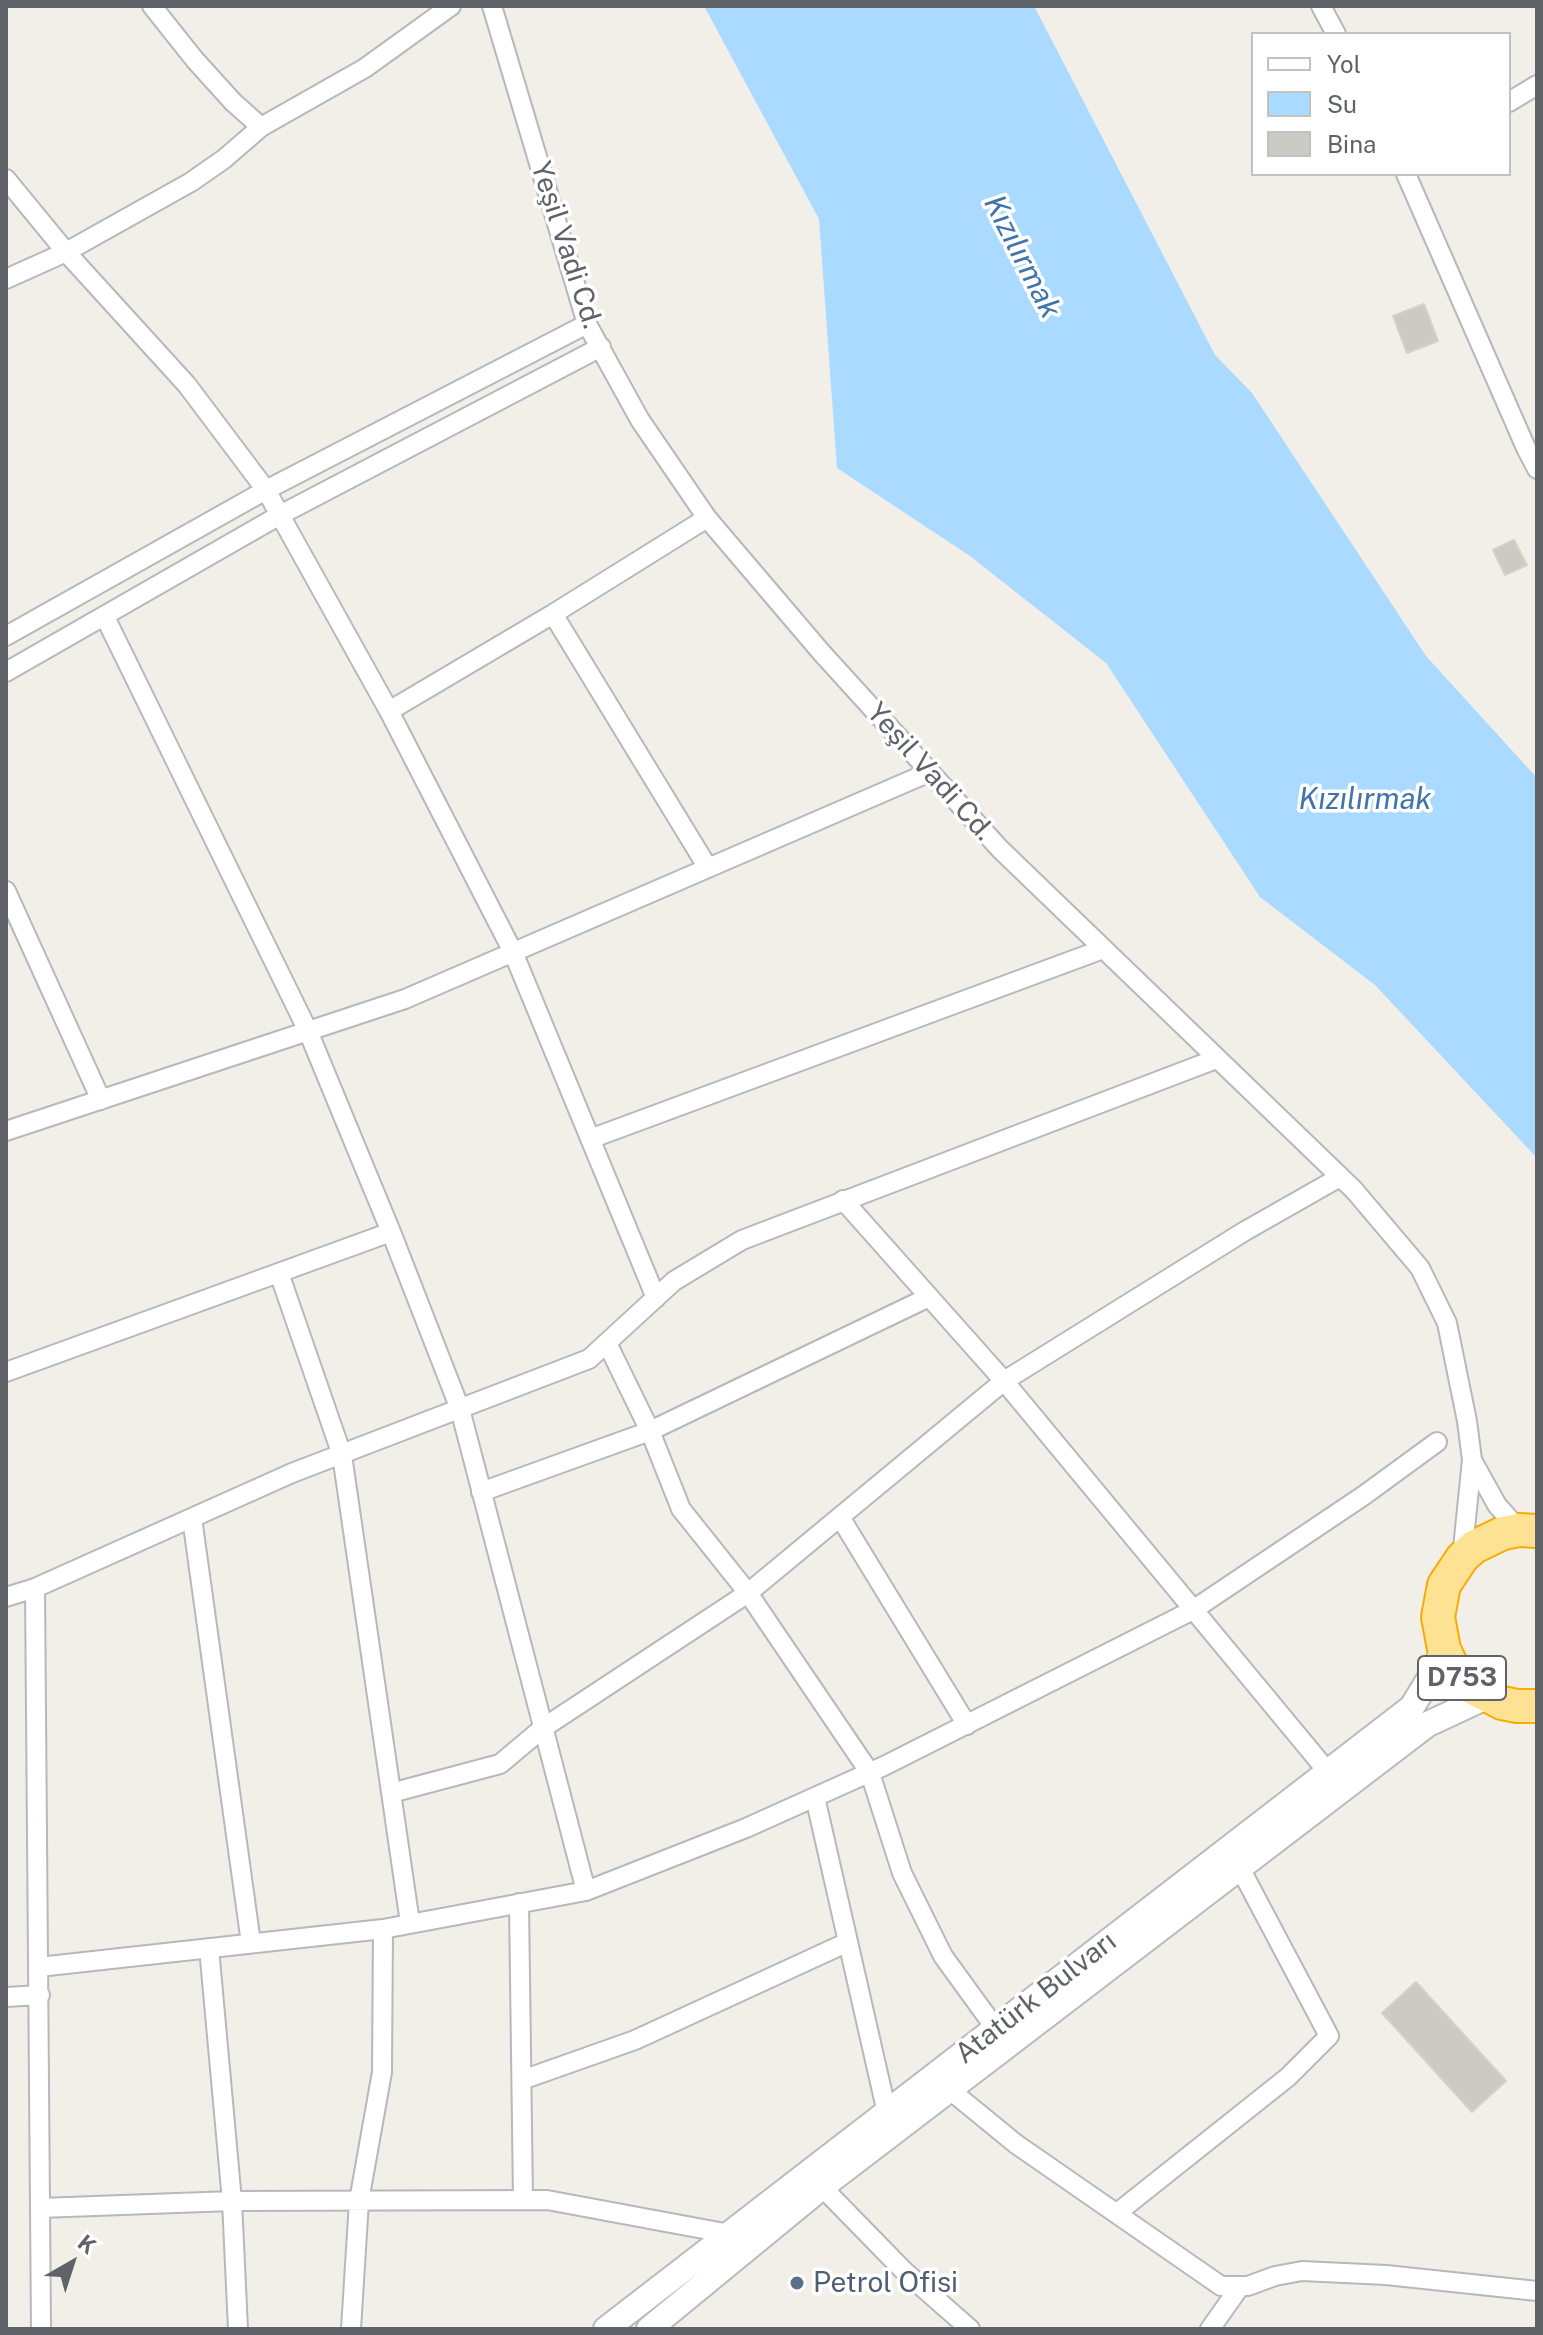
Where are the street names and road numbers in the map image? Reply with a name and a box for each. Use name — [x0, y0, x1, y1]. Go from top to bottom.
street label: Yeşil Vadi Cd. — [523, 157, 609, 333]
street label: Yeşil Vadi Cd. — [859, 696, 1001, 848]
road number: D753 — [1418, 1656, 1506, 1700]
street label: Atatürk Bulvarı — [949, 1925, 1123, 2071]

